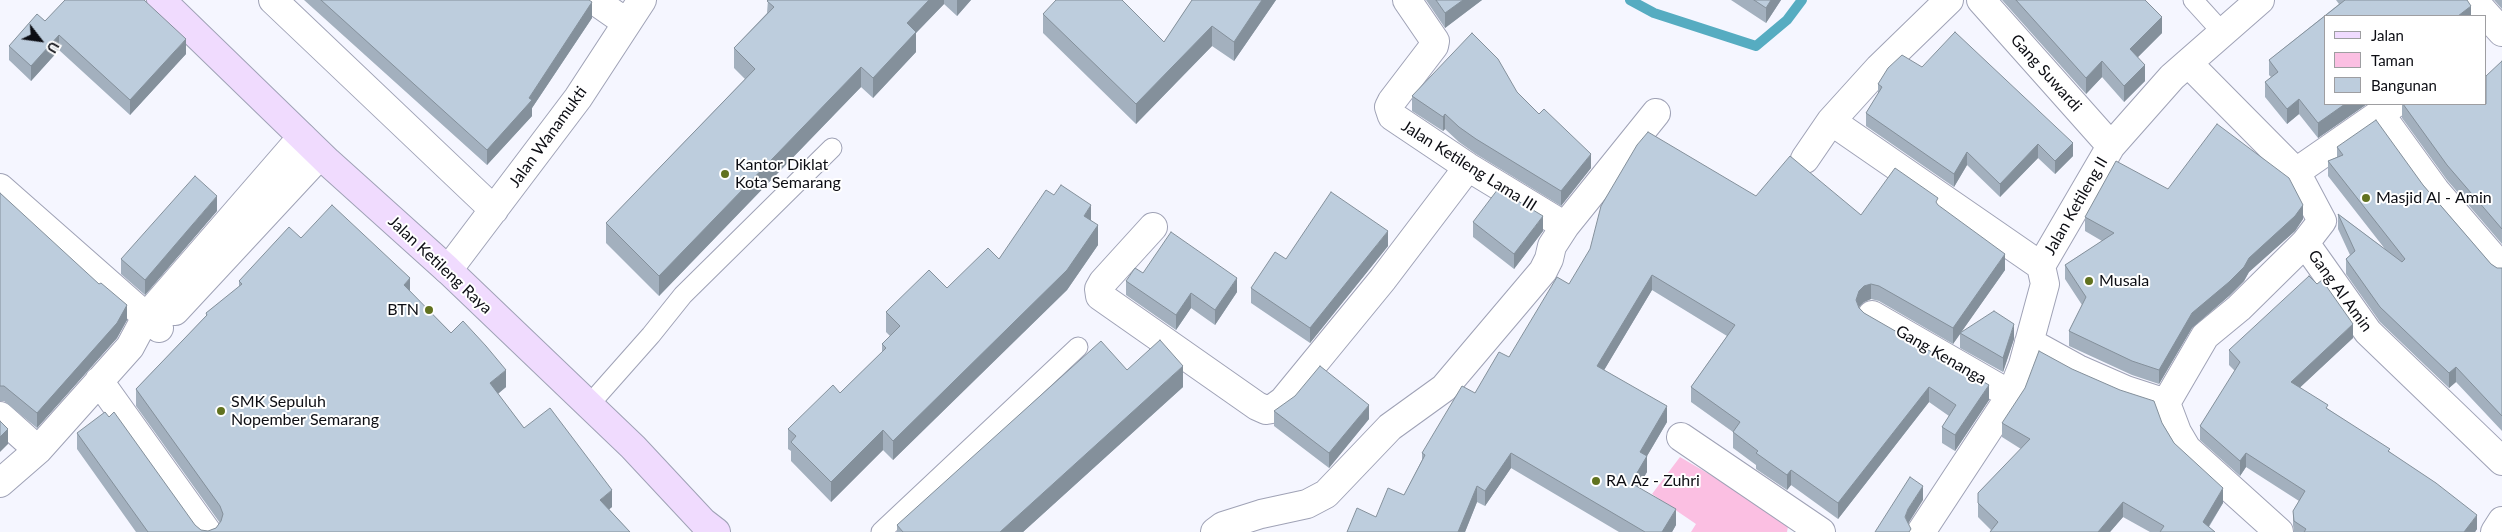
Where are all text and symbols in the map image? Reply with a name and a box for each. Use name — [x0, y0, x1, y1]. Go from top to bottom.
north arrow — [15, 15, 65, 65]
legend — [2324, 15, 2487, 105]
text: Jalan — [2371, 26, 2404, 44]
street label: Gang Suwardi — [2006, 30, 2086, 116]
text: U — [43, 39, 63, 57]
text: Taman — [2371, 51, 2414, 69]
text: Bangunan — [2371, 76, 2437, 94]
street label: Jalan Wanamukti — [505, 83, 591, 191]
street label: Jalan Ketileng Lama III — [1398, 117, 1540, 215]
street label: Jalan Ketileng II — [2040, 154, 2112, 258]
place label: Kantor Diklat Kota Semarang — [735, 155, 841, 193]
marker: Kantor Diklat Kota Semarang — [719, 168, 731, 180]
place label: Masjid Al - Amin — [2376, 188, 2492, 208]
marker: Masjid Al - Amin — [2360, 192, 2372, 204]
street label: Jalan Ketileng Raya — [384, 212, 496, 318]
street label: Gang Al Amin — [2304, 246, 2376, 336]
place label: Musala — [2099, 271, 2149, 291]
marker: Musala — [2083, 275, 2095, 287]
place label: BTN — [387, 300, 419, 320]
marker: BTN — [423, 304, 435, 316]
street label: Gang Kenanga — [1892, 321, 1990, 389]
place label: SMK Sepuluh Nopember Semarang — [231, 392, 379, 430]
marker: SMK Sepuluh Nopember Semarang — [215, 405, 227, 417]
place label: RA Az - Zuhri — [1606, 471, 1700, 491]
marker: RA Az - Zuhri — [1590, 475, 1602, 487]

